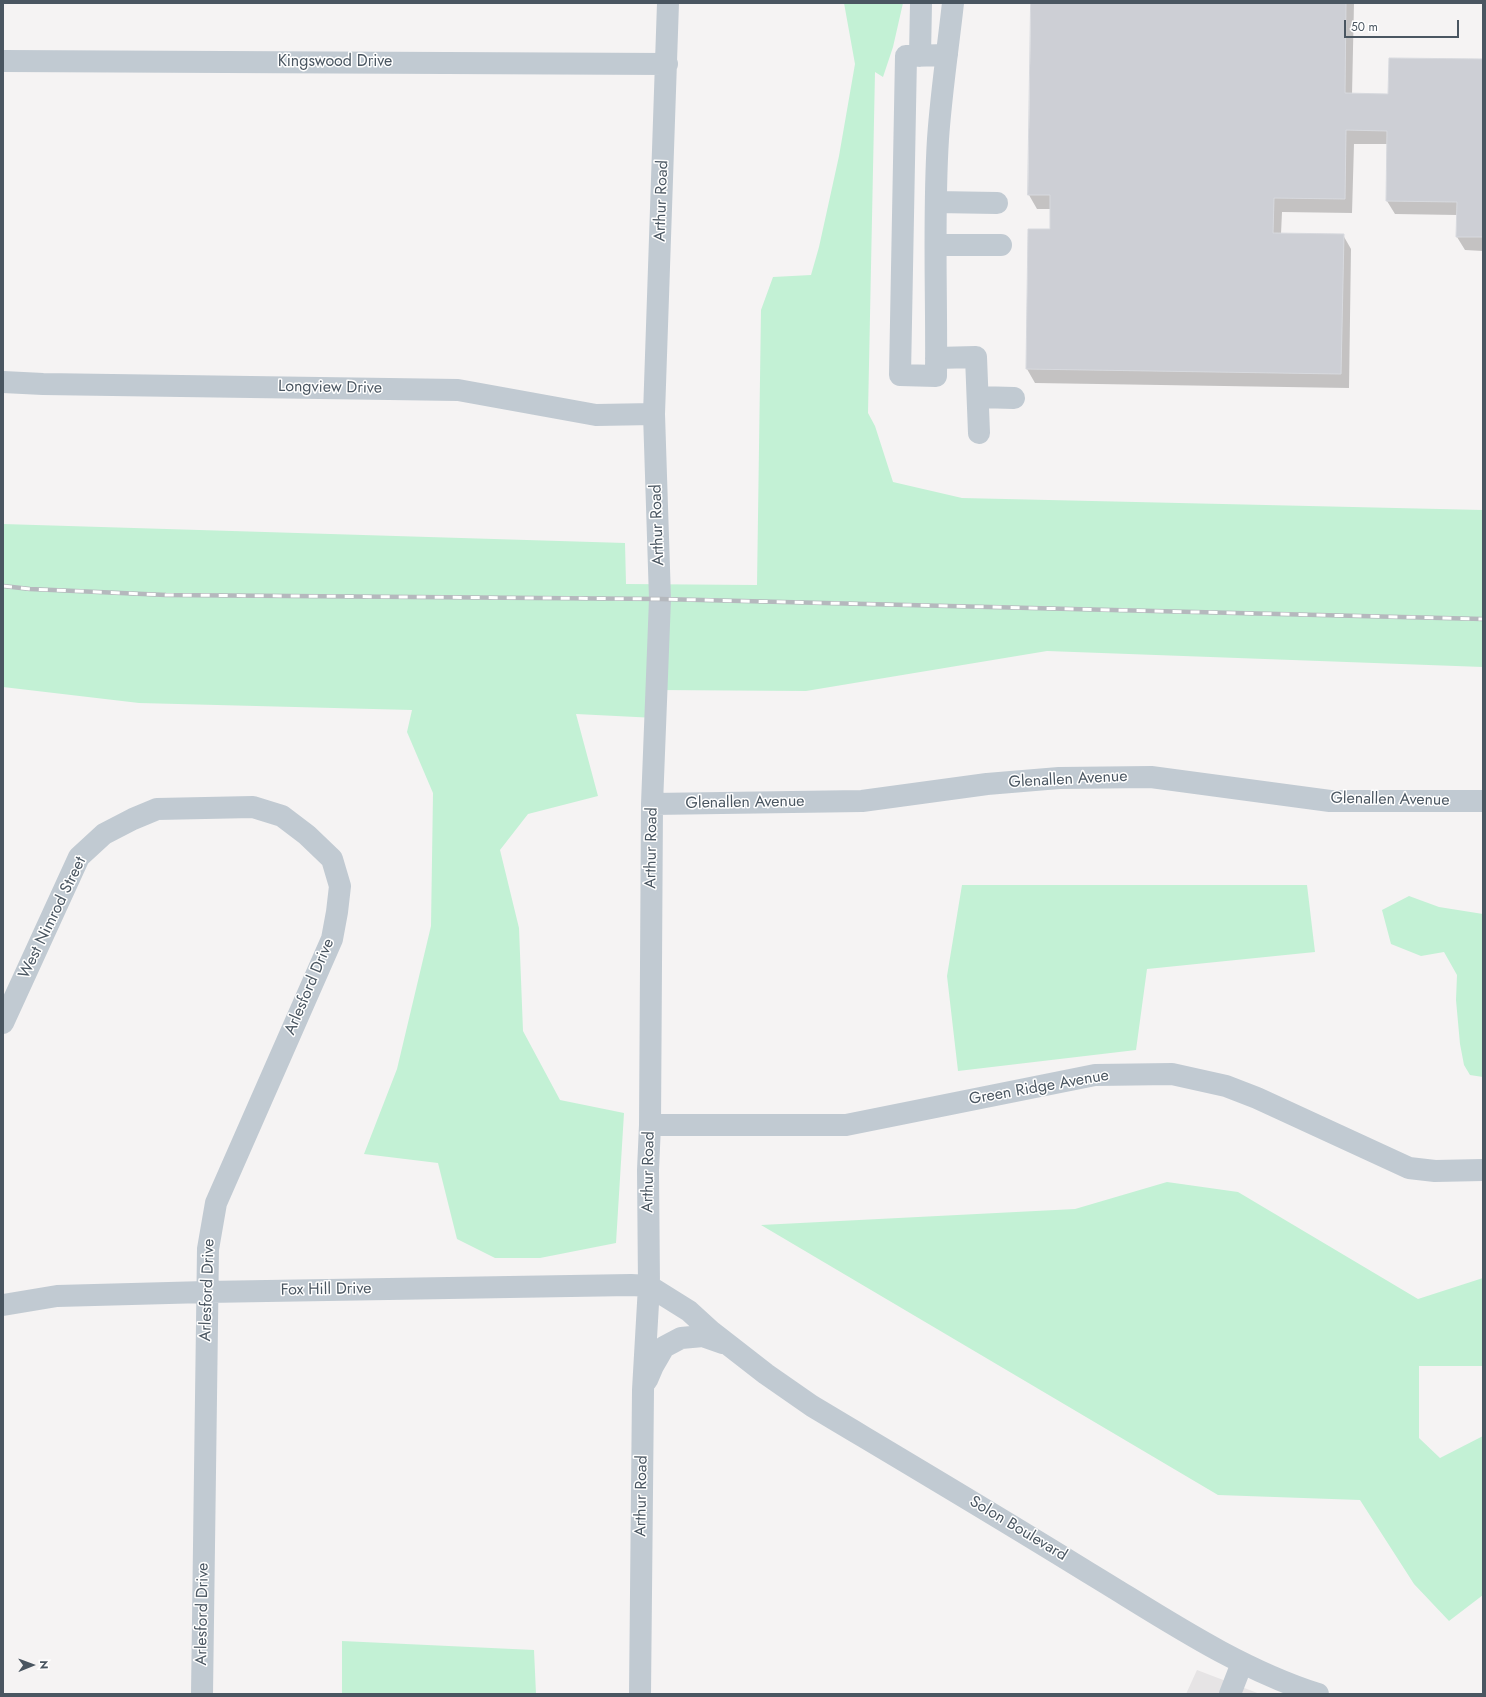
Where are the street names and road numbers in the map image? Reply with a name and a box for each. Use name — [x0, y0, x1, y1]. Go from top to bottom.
street label: Kingswood Drive — [278, 52, 392, 72]
street label: Arthur Road — [651, 160, 673, 242]
street label: Longview Drive — [278, 377, 382, 399]
street label: Arthur Road — [647, 484, 669, 566]
street label: Glenallen Avenue — [1008, 767, 1128, 793]
street label: Glenallen Avenue — [1330, 789, 1450, 811]
street label: Glenallen Avenue — [685, 792, 805, 814]
street label: Arthur Road — [642, 807, 662, 889]
street label: West Nimrod Street — [15, 854, 91, 982]
street label: Arlesford Drive — [281, 936, 339, 1038]
street label: Green Ridge Avenue — [968, 1066, 1110, 1110]
street label: Arthur Road — [639, 1131, 659, 1213]
street label: Arlesford Drive — [197, 1238, 219, 1342]
street label: Fox Hill Drive — [280, 1280, 372, 1300]
street label: Arthur Road — [632, 1455, 652, 1537]
street label: Solon Boulevard — [966, 1492, 1070, 1566]
street label: Arlesford Drive — [193, 1562, 213, 1666]

